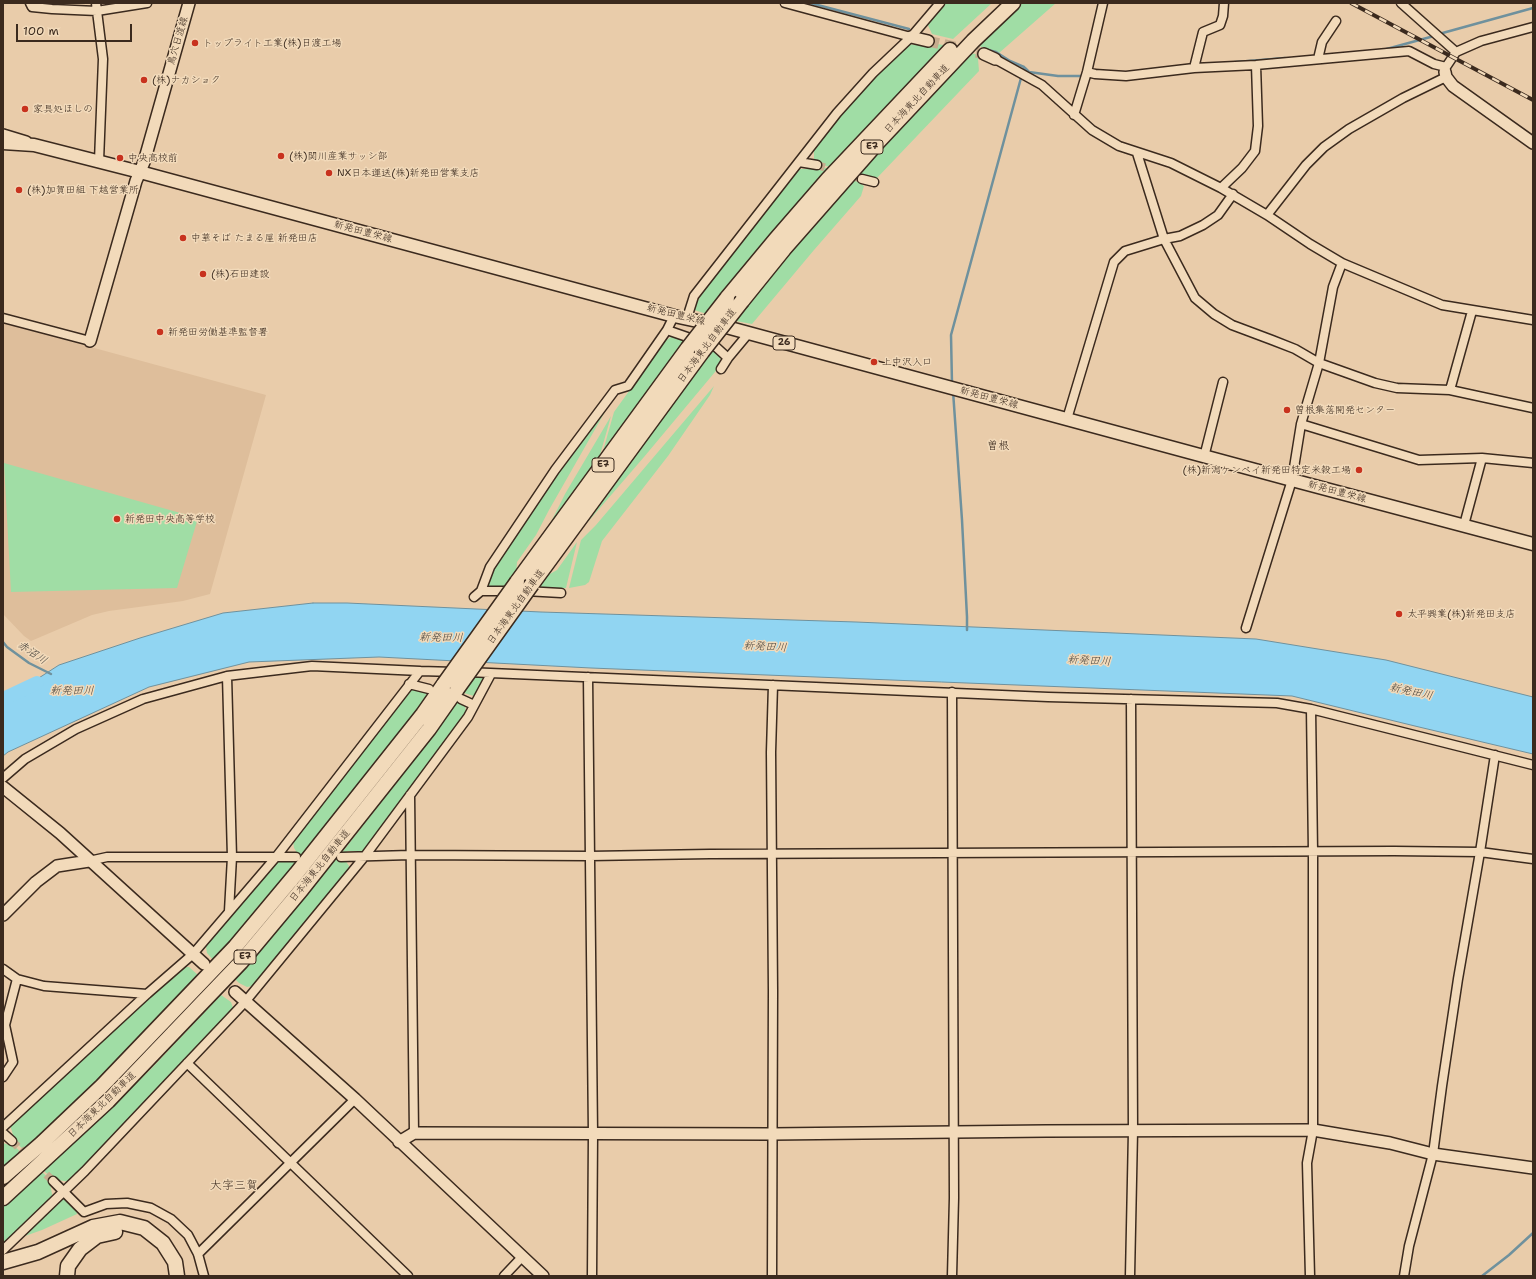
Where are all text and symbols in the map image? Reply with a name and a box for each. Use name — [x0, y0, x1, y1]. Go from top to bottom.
street label: 鳥穴日渡線 — [165, 15, 191, 67]
scale bar — [18, 16, 134, 42]
text: 100 m — [23, 23, 59, 39]
place label: トップライト工業(株)日渡工場 — [203, 37, 341, 49]
marker: トップライト工業(株)日渡工場 — [190, 38, 200, 48]
street label: 日本海東北自動車道 — [882, 62, 952, 136]
place label: (株)ナカショク — [152, 74, 220, 86]
marker: (株)ナカショク — [139, 75, 149, 85]
place label: 家具処ほしの — [33, 103, 93, 115]
marker: 家具処ほしの — [20, 104, 30, 114]
road number: E7 — [861, 140, 883, 154]
place label: (株)関川産業サッシ部 — [289, 150, 387, 162]
marker: (株)関川産業サッシ部 — [276, 151, 286, 161]
place label: 中央高校前 — [128, 152, 178, 164]
marker: 中央高校前 — [115, 153, 125, 163]
place label: NX日本運送(株)新発田営業支店 — [337, 167, 480, 179]
marker: NX日本運送(株)新発田営業支店 — [324, 168, 334, 178]
place label: (株)加賀田組 下越営業所 — [27, 184, 139, 196]
marker: (株)加賀田組 下越営業所 — [14, 185, 24, 195]
street label: 新発田豊栄線 — [332, 218, 394, 246]
place label: 中華そば たまる屋 新発田店 — [191, 232, 318, 244]
marker: 中華そば たまる屋 新発田店 — [178, 233, 188, 243]
place label: (株)石田建設 — [211, 268, 269, 280]
marker: (株)石田建設 — [198, 269, 208, 279]
street label: 新発田豊栄線 — [645, 302, 707, 328]
street label: 日本海東北自動車道 — [675, 306, 739, 386]
place label: 新発田労働基準監督署 — [168, 326, 268, 338]
marker: 新発田労働基準監督署 — [155, 327, 165, 337]
road number: 26 — [773, 336, 795, 350]
place label: 上中沢入口 — [882, 356, 932, 368]
marker: 上中沢入口 — [869, 357, 879, 367]
street label: 新発田豊栄線 — [958, 384, 1020, 412]
place label: 曽根集落開発センター — [1295, 404, 1395, 416]
marker: 曽根集落開発センター — [1282, 405, 1292, 415]
district label: 曽根 — [987, 439, 1009, 453]
road number: E7 — [592, 458, 614, 472]
place label: (株)新潟ケンベイ新発田特定米穀工場 — [1183, 464, 1351, 476]
marker: (株)新潟ケンベイ新発田特定米穀工場 — [1354, 465, 1364, 475]
street label: 新発田豊栄線 — [1306, 478, 1368, 506]
place label: 新発田中央高等学校 — [125, 513, 215, 525]
marker: 新発田中央高等学校 — [112, 514, 122, 524]
street label: 日本海東北自動車道 — [485, 567, 547, 647]
place label: 太平興業(株)新発田支店 — [1407, 608, 1515, 620]
marker: 太平興業(株)新発田支店 — [1394, 609, 1404, 619]
water label: 新発田川 — [419, 631, 463, 645]
water label: 赤沼川 — [15, 638, 49, 668]
water label: 新発田川 — [743, 639, 787, 655]
water label: 新発田川 — [1067, 653, 1111, 669]
water label: 新発田川 — [1388, 681, 1434, 703]
water label: 新発田川 — [50, 684, 94, 698]
street label: 日本海東北自動車道 — [287, 827, 353, 905]
road number: E7 — [234, 950, 256, 964]
street label: 日本海東北自動車道 — [65, 1069, 139, 1141]
district label: 大字三賀 — [210, 1179, 258, 1193]

